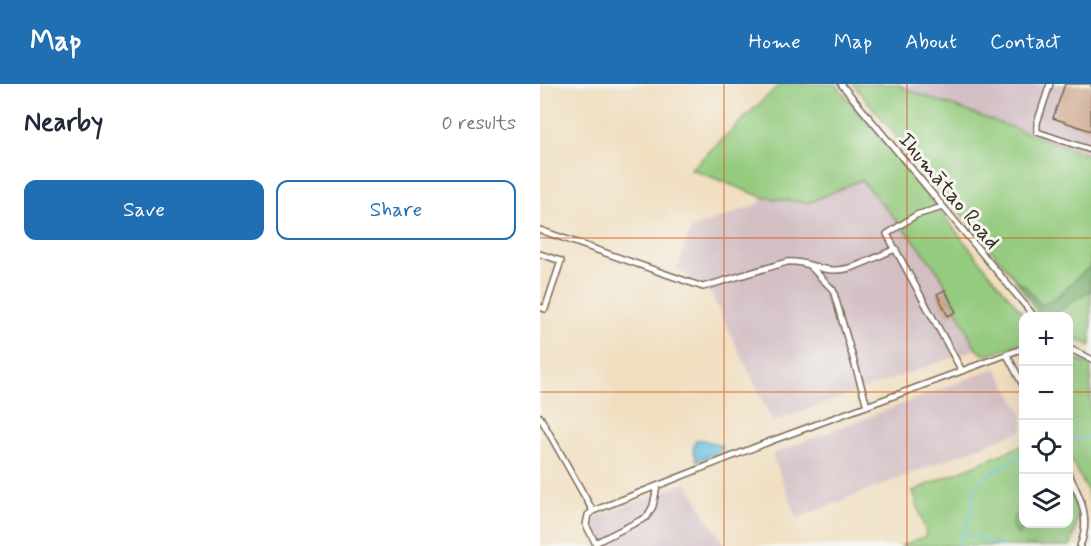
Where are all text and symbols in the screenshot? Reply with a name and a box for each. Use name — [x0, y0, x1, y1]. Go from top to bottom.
text: Map — [30, 24, 81, 61]
text: Home — [749, 28, 801, 56]
text: Map — [834, 28, 872, 56]
text: About — [905, 28, 957, 56]
text: Contact — [990, 28, 1061, 56]
text: Nearby — [24, 106, 103, 140]
text: 0 results — [442, 110, 516, 137]
street label: Ihumātao Road — [891, 127, 1006, 256]
button: Save — [24, 180, 264, 240]
button: Share — [276, 180, 516, 240]
map controls — [1019, 312, 1073, 528]
button: + — [1019, 312, 1073, 366]
button: − — [1019, 366, 1073, 420]
button: locate — [1019, 420, 1073, 474]
button: layers — [1019, 474, 1073, 528]

